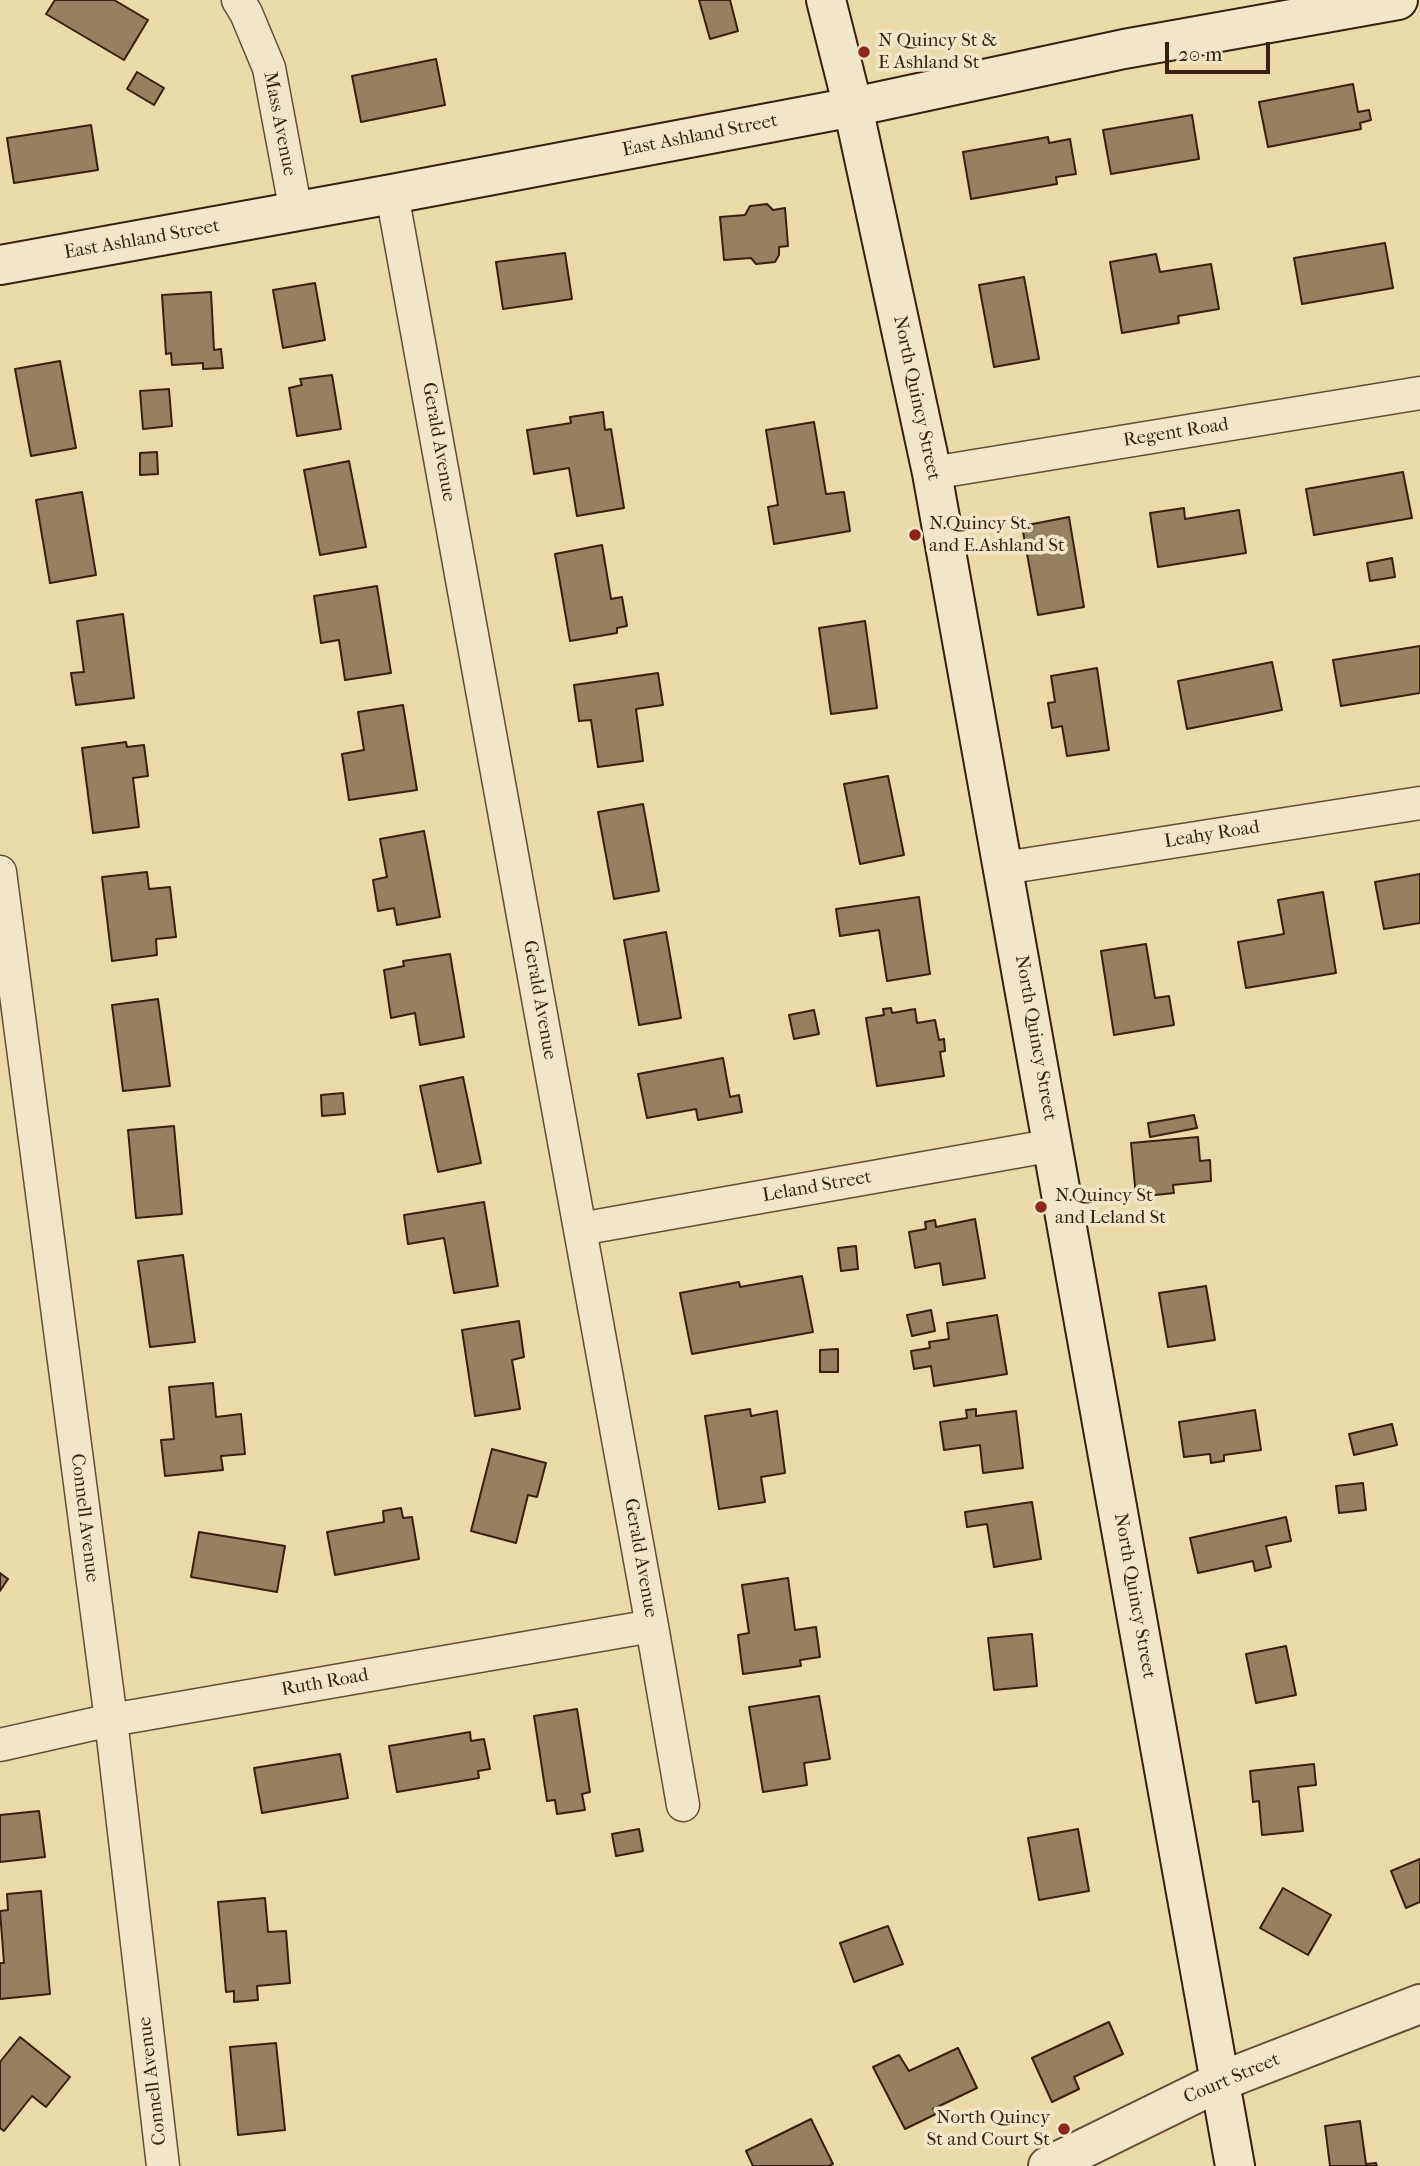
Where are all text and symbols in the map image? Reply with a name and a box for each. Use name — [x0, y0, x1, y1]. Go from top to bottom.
scale bar — [1168, 28, 1273, 72]
place label: N Quincy St & E Ashland St — [878, 30, 997, 74]
text: 20 m — [1178, 42, 1222, 66]
marker: N Quincy St & E Ashland St — [856, 44, 872, 60]
street label: Mass Avenue — [258, 70, 300, 178]
street label: East Ashland Street — [620, 110, 780, 162]
street label: East Ashland Street — [62, 215, 222, 265]
street label: North Quincy Street — [887, 314, 945, 482]
street label: Gerald Avenue — [416, 381, 460, 503]
street label: Regent Road — [1122, 413, 1230, 453]
place label: N.Quincy St. and E.Ashland St — [929, 513, 1065, 557]
marker: N.Quincy St. and E.Ashland St — [907, 527, 923, 543]
street label: Leahy Road — [1163, 816, 1261, 854]
street label: Gerald Avenue — [517, 939, 561, 1061]
street label: North Quincy Street — [1009, 953, 1061, 1123]
street label: Leland Street — [761, 1166, 873, 1208]
place label: N.Quincy St and Leland St — [1055, 1185, 1166, 1229]
marker: N.Quincy St and Leland St — [1033, 1199, 1049, 1215]
street label: Connell Avenue — [65, 1452, 103, 1584]
street label: Gerald Avenue — [618, 1497, 662, 1619]
street label: North Quincy Street — [1108, 1511, 1160, 1681]
street label: Ruth Road — [280, 1664, 370, 1702]
street label: Connell Avenue — [134, 2015, 172, 2147]
street label: Court Street — [1181, 2049, 1283, 2109]
place label: North Quincy St and Court St — [927, 2107, 1050, 2151]
marker: North Quincy St and Court St — [1056, 2121, 1072, 2137]

